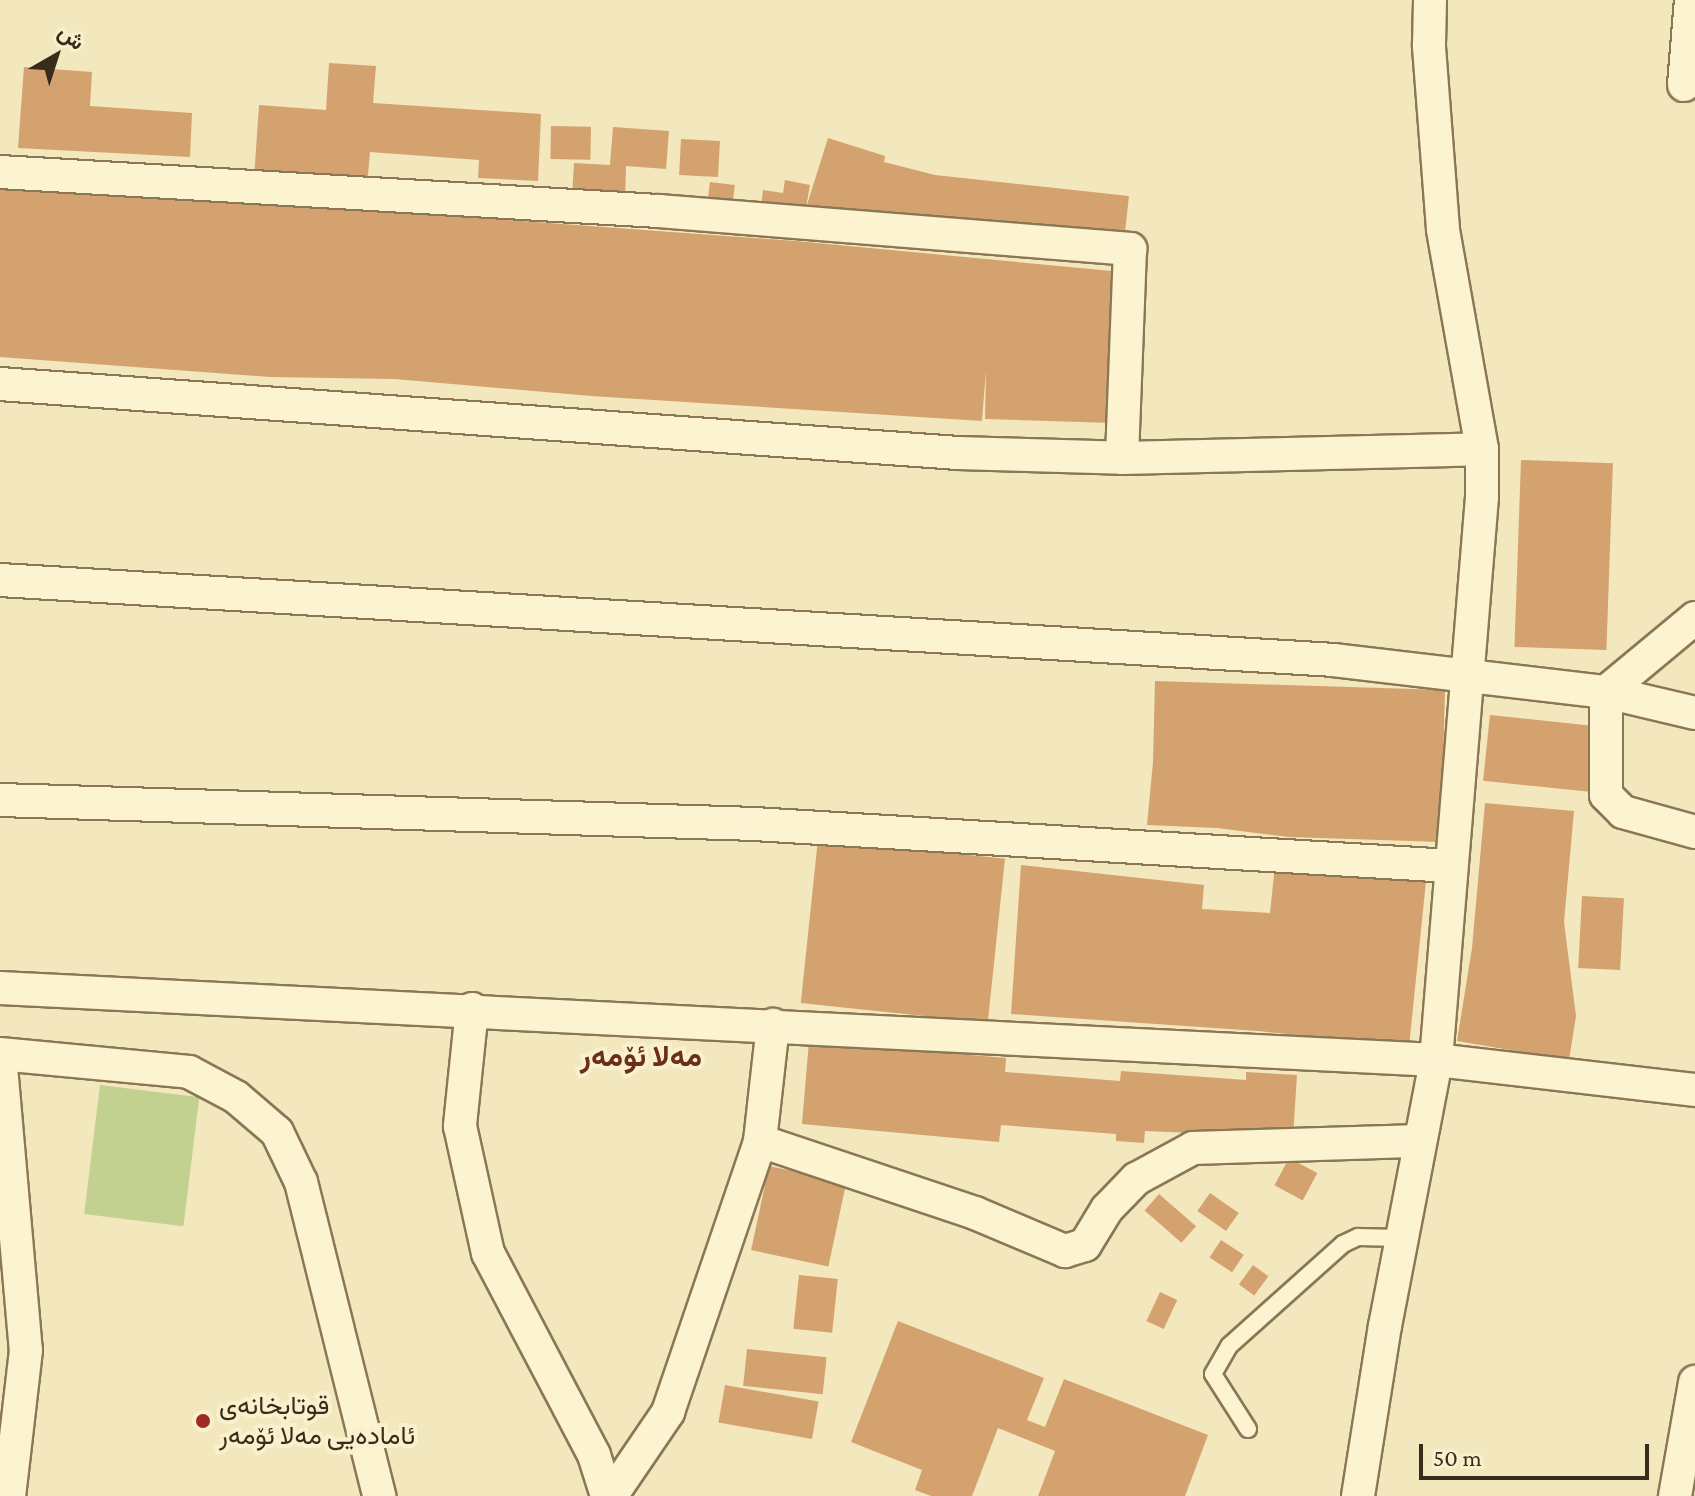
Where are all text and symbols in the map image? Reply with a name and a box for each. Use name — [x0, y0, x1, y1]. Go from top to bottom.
north arrow — [16, 16, 96, 96]
text: ش — [53, 19, 90, 55]
district label: مەلا ئۆمەر — [580, 1038, 702, 1074]
place label: قوتابخانەی ئامادەیی مەلا ئۆمەر — [219, 1390, 415, 1452]
marker: قوتابخانەی ئامادەیی مەلا ئۆمەر — [194, 1412, 212, 1430]
scale bar — [1423, 1428, 1653, 1478]
text: 50 m — [1433, 1444, 1482, 1471]

